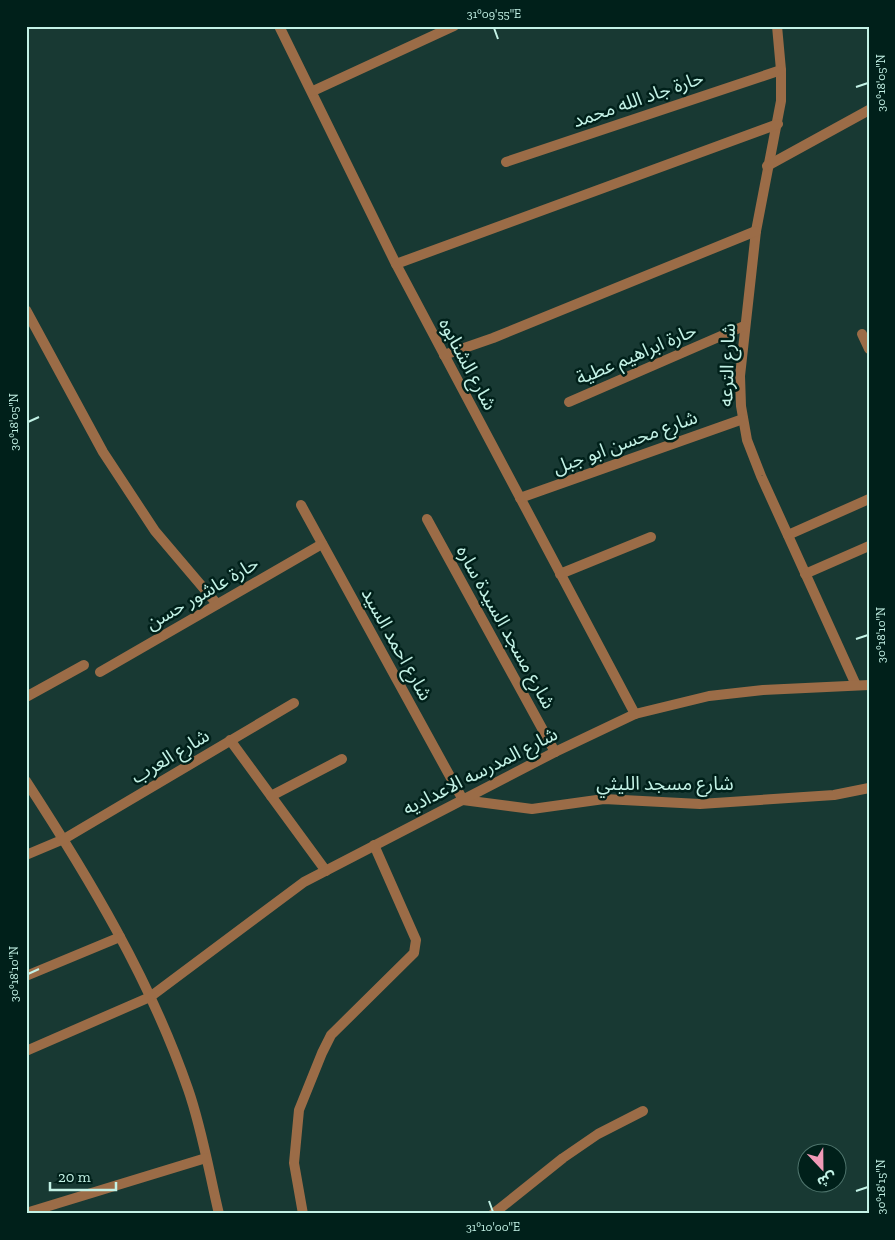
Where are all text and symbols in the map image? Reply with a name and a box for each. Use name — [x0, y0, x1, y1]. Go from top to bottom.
text: 31°09'55"E — [467, 7, 521, 21]
text: 30°18'05"N — [874, 54, 888, 112]
street label: حارة جاد الله محمد — [570, 66, 706, 132]
street label: شارع الشنابوه — [432, 314, 502, 415]
street label: حارة ابراهيم عطية — [572, 318, 701, 392]
street label: شارع الترعه — [714, 323, 742, 407]
text: 30°18'05"N — [7, 393, 21, 451]
street label: شارع محسن ابو جبل — [550, 405, 701, 481]
street label: شارع مسجد السيدة ساره — [450, 541, 560, 714]
street label: حارة عاشور حسن — [142, 551, 262, 635]
street label: شارع احمد السيد — [355, 584, 437, 705]
text: 30°18'10"N — [874, 607, 888, 663]
street label: شارع المدرسه الاعداديه — [399, 722, 562, 822]
street label: شارع العرب — [127, 724, 214, 790]
street label: شارع مسجد الليثي — [596, 772, 734, 798]
text: 30°18'10"N — [7, 946, 21, 1002]
north arrow — [798, 1142, 848, 1192]
text: 30°18'15"N — [874, 1159, 888, 1214]
scale bar — [50, 1160, 116, 1192]
text: 20 m — [58, 1168, 91, 1186]
text: ش — [815, 1168, 839, 1191]
text: 31°10'00"E — [466, 1220, 520, 1234]

